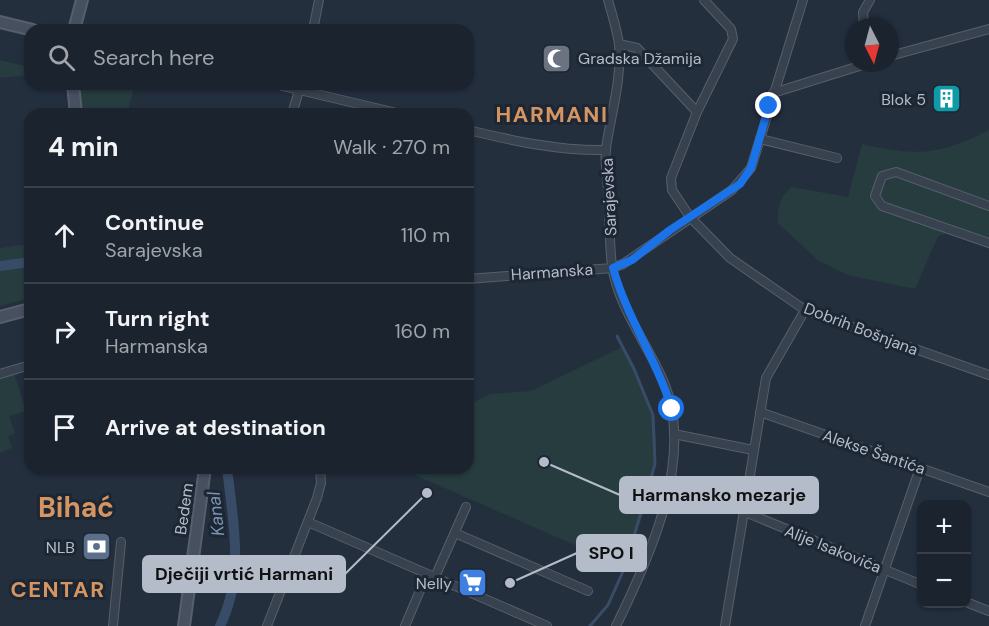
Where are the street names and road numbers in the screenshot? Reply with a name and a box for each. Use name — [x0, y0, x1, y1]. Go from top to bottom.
street label: Sarajevska — [596, 157, 622, 237]
street label: Harmanska — [510, 259, 594, 285]
street label: Dobrih Bošnjana — [801, 298, 921, 360]
street label: Alekse Šantića — [820, 425, 928, 479]
street label: Bedem — [170, 482, 198, 536]
street label: Alije Isakovića — [782, 520, 884, 578]

